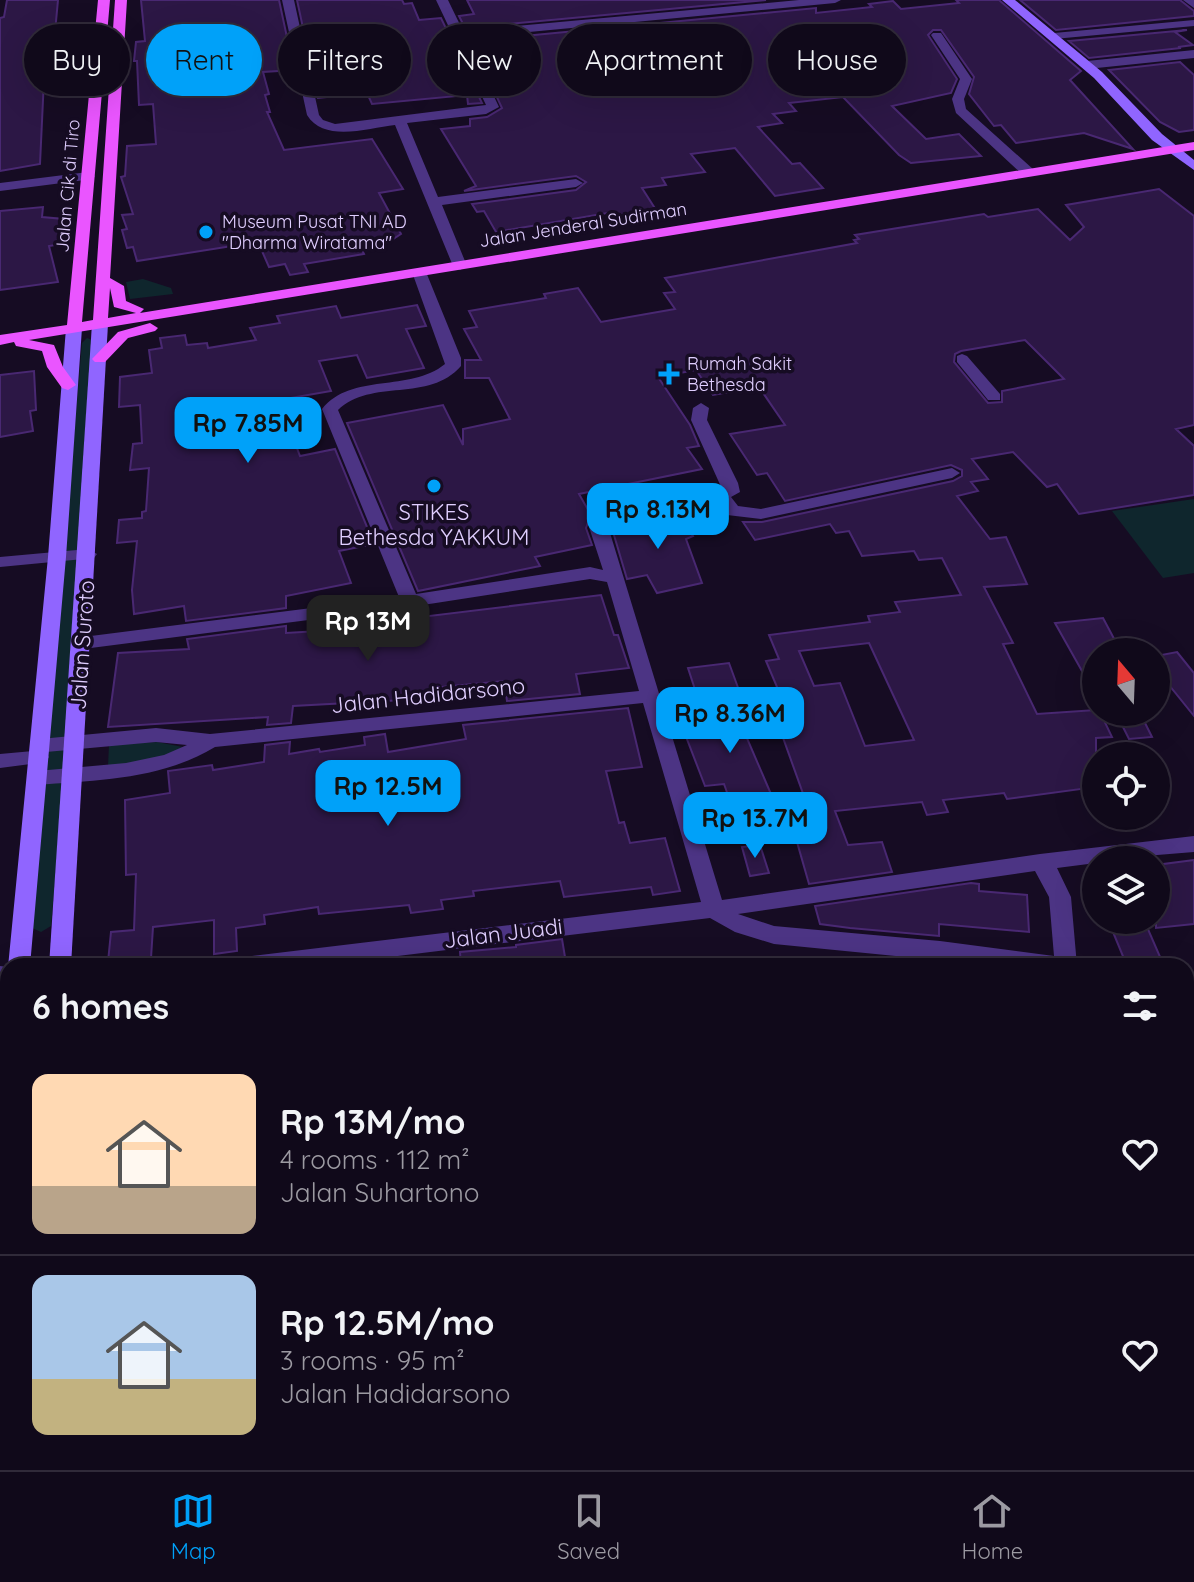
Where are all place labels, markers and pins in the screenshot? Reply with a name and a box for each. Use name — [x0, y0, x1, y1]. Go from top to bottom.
place label: Museum Pusat TNI AD "Dharma Wiratama" — [222, 210, 407, 254]
marker: Museum Pusat TNI AD "Dharma Wiratama" — [197, 223, 215, 241]
place label: Rumah Sakit Bethesda — [687, 352, 792, 396]
marker: Rumah Sakit Bethesda — [658, 363, 680, 385]
pin: Rp 7.85M — [165, 397, 331, 465]
marker: STIKES Bethesda YAKKUM — [425, 477, 443, 495]
pin: Rp 8.13M — [575, 483, 741, 551]
place label: STIKES Bethesda YAKKUM — [339, 498, 529, 551]
pin: Rp 13M — [303, 595, 433, 663]
pin: Rp 8.36M — [647, 687, 813, 755]
pin: Rp 12.5M — [305, 760, 471, 828]
pin: Rp 13.7M — [672, 792, 838, 860]

